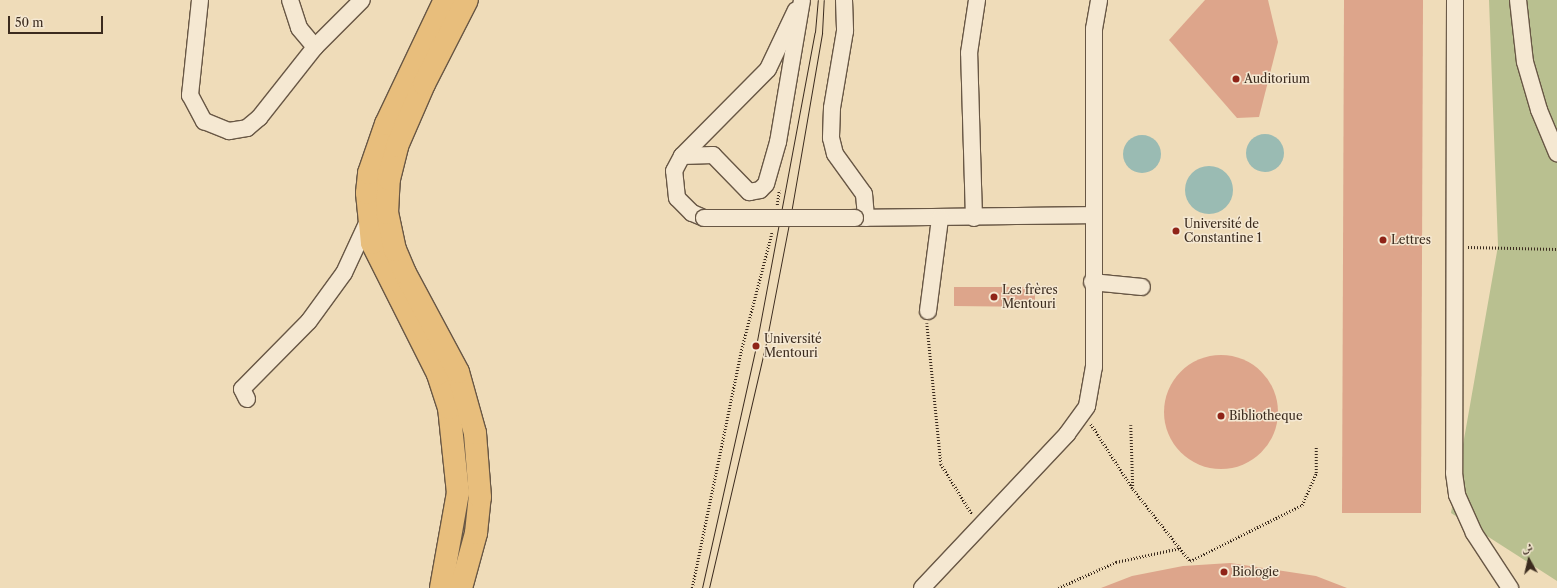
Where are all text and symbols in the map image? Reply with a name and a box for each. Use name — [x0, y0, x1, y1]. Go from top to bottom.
scale bar — [10, 8, 105, 34]
text: 50 m — [15, 15, 44, 30]
place label: Auditorium — [1244, 72, 1310, 86]
marker: Auditorium — [1231, 74, 1241, 84]
place label: Université de Constantine 1 — [1184, 217, 1262, 245]
marker: Université de Constantine 1 — [1171, 226, 1181, 236]
place label: Lettres — [1391, 233, 1431, 247]
marker: Lettres — [1378, 235, 1388, 245]
place label: Les frères Mentouri — [1002, 283, 1058, 311]
marker: Les frères Mentouri — [989, 292, 999, 302]
place label: Université Mentouri — [764, 332, 822, 360]
marker: Université Mentouri — [751, 341, 761, 351]
place label: Bibliotheque — [1229, 409, 1303, 423]
marker: Bibliotheque — [1216, 411, 1226, 421]
north arrow — [1509, 540, 1549, 580]
text: ش — [1521, 540, 1534, 556]
place label: Biologie — [1232, 565, 1279, 579]
marker: Biologie — [1219, 567, 1229, 577]

